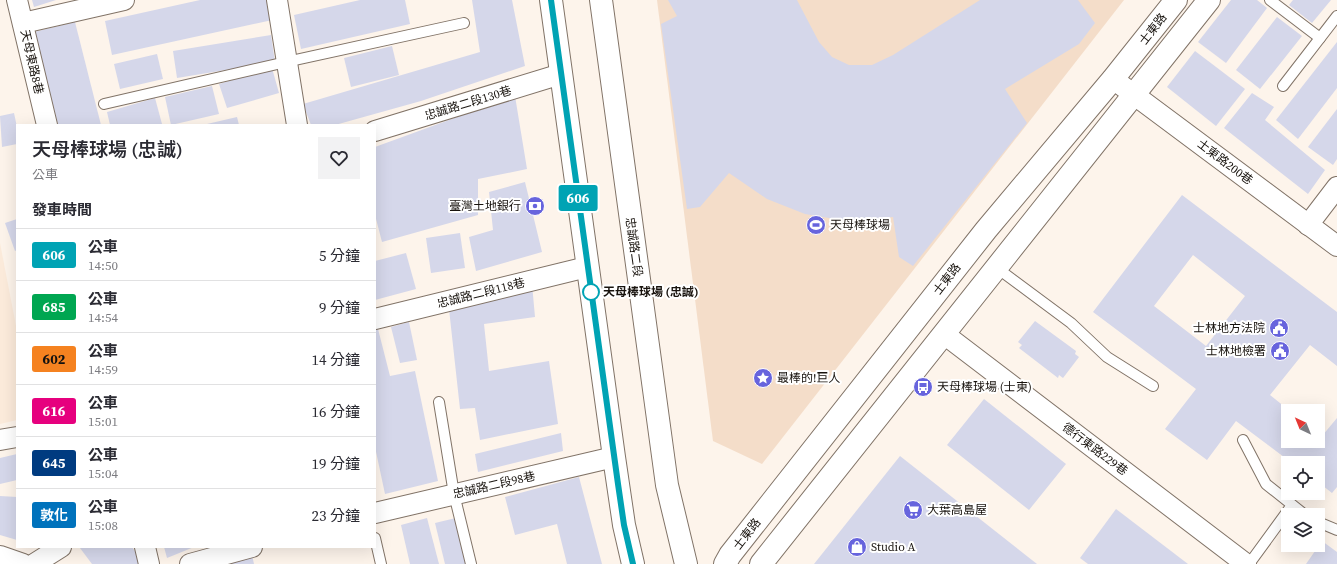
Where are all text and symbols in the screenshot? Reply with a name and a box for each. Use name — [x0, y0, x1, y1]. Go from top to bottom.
street label: 士東路 — [1136, 10, 1170, 48]
street label: 天母東路8巷 — [17, 28, 47, 96]
street label: 忠誠路二段130巷 — [423, 82, 513, 124]
text: 天母棒球場 (忠誠) — [32, 136, 183, 162]
street label: 士東路200巷 — [1194, 136, 1256, 188]
button: heart — [318, 137, 360, 179]
text: 公車 — [32, 166, 58, 183]
line badge: 606 — [555, 185, 601, 211]
text: 606 — [567, 188, 589, 208]
bank icon: 臺灣土地銀行 — [524, 195, 546, 217]
place label: 臺灣土地銀行 — [449, 198, 521, 214]
text: 發車時間 — [32, 199, 92, 220]
sports icon: 天母棒球場 — [805, 214, 827, 236]
street label: 忠誠路二段 — [622, 216, 646, 278]
place label: 天母棒球場 — [830, 217, 890, 233]
text: 公車 — [88, 236, 118, 257]
text: 606 — [43, 245, 65, 265]
text: 5 分鐘 — [319, 245, 360, 266]
text: 14:50 — [88, 257, 118, 274]
street label: 士東路 — [930, 260, 964, 298]
street label: 忠誠路二段118巷 — [435, 274, 527, 312]
marker: 天母棒球場 (忠誠) — [582, 283, 600, 301]
place label: 天母棒球場 (忠誠) — [603, 284, 699, 300]
text: 公車 — [88, 288, 118, 309]
text: 685 — [43, 297, 65, 317]
text: 9 分鐘 — [319, 297, 360, 318]
text: 14:54 — [88, 309, 118, 326]
public building icon: 士林地方法院 — [1268, 317, 1290, 339]
place label: 士林地方法院 — [1193, 320, 1265, 336]
text: 公車 — [88, 340, 118, 361]
public building icon: 士林地檢署 — [1269, 340, 1291, 362]
place label: 士林地檢署 — [1206, 343, 1266, 359]
text: 602 — [43, 349, 65, 369]
text: 14 分鐘 — [312, 349, 360, 370]
text: 14:59 — [88, 361, 118, 378]
place icon: 最棒的!巨人 — [752, 367, 774, 389]
place label: 最棒的!巨人 — [777, 370, 840, 386]
bus stop icon: 天母棒球場 (士東) — [912, 376, 934, 398]
place label: 天母棒球場 (士東) — [937, 379, 1032, 395]
text: 公車 — [88, 392, 118, 413]
text: 616 — [43, 401, 65, 421]
text: 16 分鐘 — [312, 401, 360, 422]
north arrow — [1281, 404, 1325, 448]
map controls — [1281, 404, 1325, 552]
text: 15:01 — [88, 413, 118, 430]
street label: 德行東路229巷 — [1059, 419, 1131, 479]
text: 公車 — [88, 444, 118, 465]
text: 645 — [43, 453, 65, 473]
text: 19 分鐘 — [312, 453, 360, 474]
button: locate — [1281, 456, 1325, 500]
text: 15:04 — [88, 465, 118, 482]
street label: 忠誠路二段98巷 — [451, 468, 537, 502]
text: 公車 — [88, 496, 118, 517]
supermarket icon: 大葉高島屋 — [902, 499, 924, 521]
place label: 大葉高島屋 — [927, 502, 987, 518]
text: 敦化 — [40, 505, 68, 525]
text: 23 分鐘 — [312, 505, 360, 526]
button: layers — [1281, 508, 1325, 552]
street label: 士東路 — [730, 515, 764, 553]
text: 15:08 — [88, 517, 118, 534]
shop icon: Studio A — [846, 536, 868, 558]
place label: Studio A — [871, 539, 916, 555]

